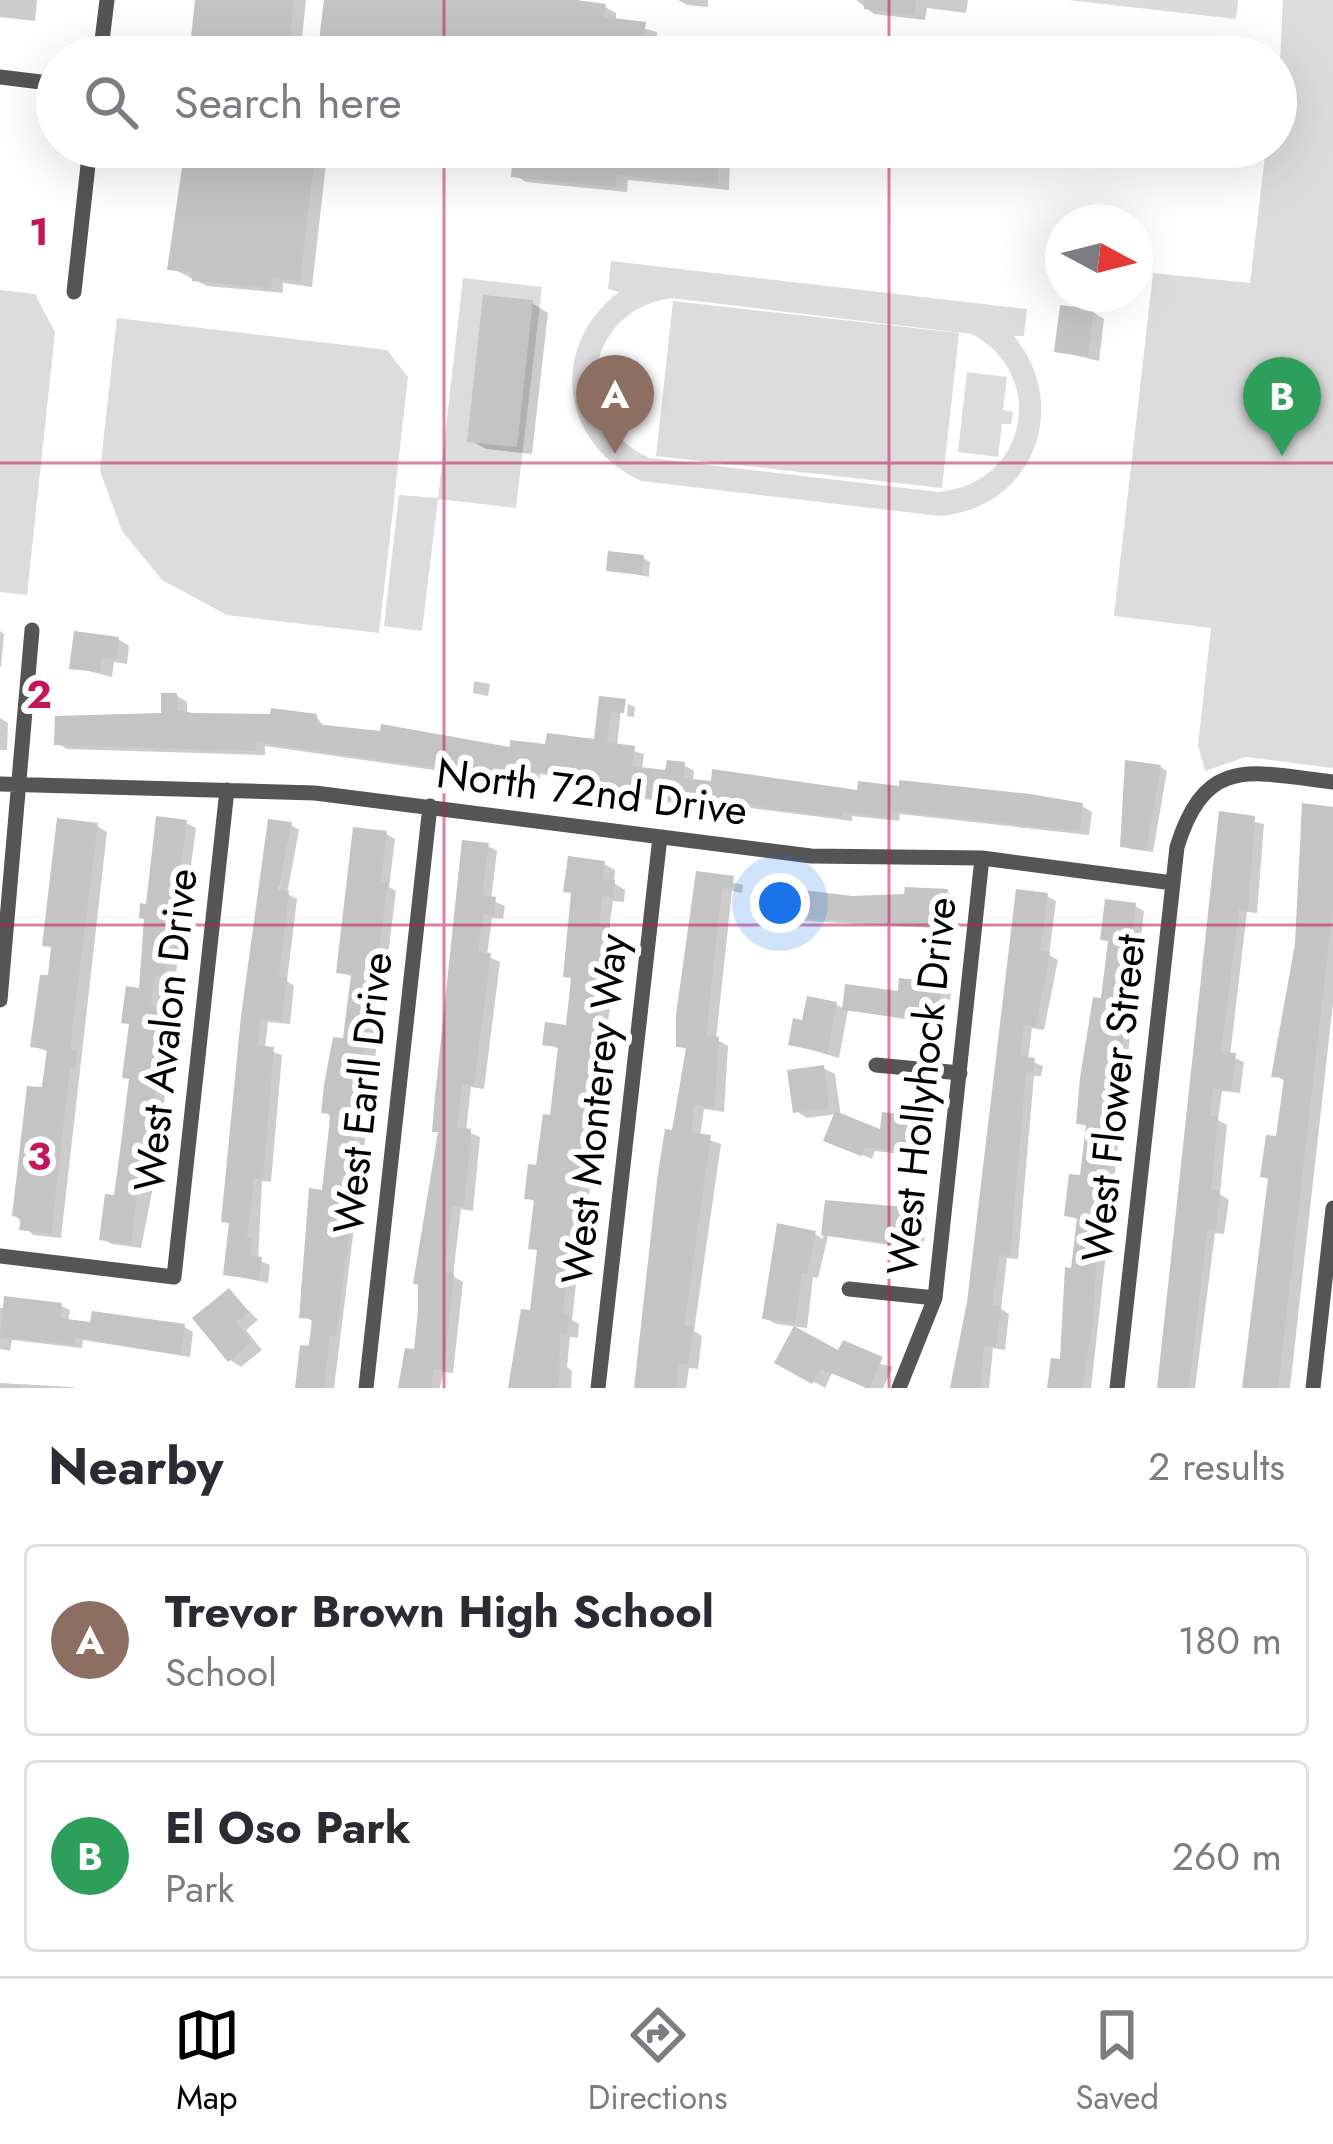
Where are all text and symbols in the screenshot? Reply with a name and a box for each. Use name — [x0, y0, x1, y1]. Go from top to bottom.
search box — [36, 36, 1297, 168]
icon: search — [78, 69, 144, 135]
text: Search here — [174, 70, 402, 135]
text: 1 — [29, 203, 49, 260]
north arrow — [1045, 204, 1153, 312]
pin: A — [576, 355, 654, 454]
pin: B — [1243, 357, 1321, 456]
text: 2 — [26, 666, 52, 723]
street label: North 72nd Drive — [433, 742, 751, 841]
street label: West Avalon Drive — [118, 866, 213, 1195]
your location — [750, 873, 810, 933]
street label: West Hollyhock Drive — [871, 894, 972, 1278]
street label: West Monterey Way — [546, 930, 643, 1287]
street label: West Flower Street — [1066, 931, 1161, 1265]
street label: West Earll Drive — [317, 949, 408, 1237]
text: 3 — [27, 1128, 51, 1185]
text: Nearby — [48, 1429, 223, 1503]
text: 2 results — [1148, 1438, 1285, 1495]
text: Trevor Brown High School — [165, 1579, 714, 1644]
text: A — [76, 1612, 104, 1669]
text: 180 m — [1178, 1612, 1282, 1669]
text: School — [165, 1644, 277, 1701]
text: El Oso Park — [165, 1795, 411, 1860]
text: B — [77, 1828, 103, 1885]
text: 260 m — [1172, 1828, 1282, 1885]
text: Park — [165, 1860, 235, 1917]
tab: Map — [174, 2002, 240, 2121]
tab: Directions — [588, 2002, 728, 2121]
tab: Saved — [1075, 2002, 1159, 2121]

